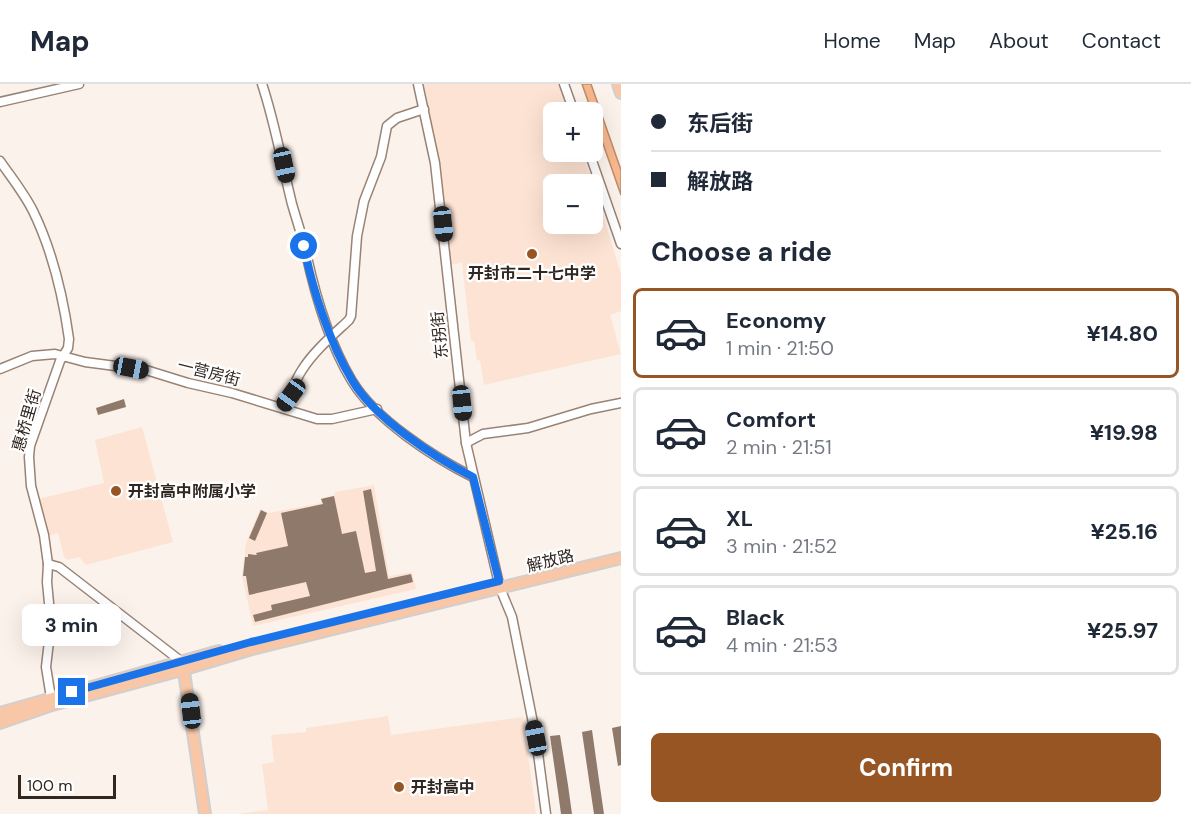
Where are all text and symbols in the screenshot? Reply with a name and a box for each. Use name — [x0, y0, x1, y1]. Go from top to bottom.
text: Map — [30, 23, 90, 60]
text: Home — [823, 27, 881, 55]
text: Map — [914, 27, 956, 55]
text: About — [989, 27, 1049, 55]
text: Contact — [1082, 27, 1161, 55]
map controls — [543, 102, 603, 234]
button: + — [543, 102, 603, 162]
text: 东后街 — [687, 109, 753, 138]
car — [271, 146, 297, 184]
text: 解放路 — [687, 167, 753, 196]
button: − — [543, 174, 603, 234]
car — [432, 205, 454, 243]
route start — [290, 232, 317, 259]
text: Choose a ride — [651, 234, 832, 269]
marker: 开封市二十七中学 — [525, 247, 539, 261]
place label: 开封市二十七中学 — [468, 263, 596, 284]
icon: car — [654, 306, 708, 360]
text: Economy — [726, 306, 826, 335]
street label: 东拐街 — [427, 310, 452, 360]
text: ¥14.80 — [1086, 319, 1158, 348]
text: 1 min · 21:50 — [726, 335, 834, 361]
street label: 一营房街 — [175, 355, 242, 390]
car — [112, 356, 150, 380]
car — [273, 375, 309, 415]
car — [451, 384, 473, 422]
street label: 惠桥里街 — [8, 386, 45, 454]
icon: car — [654, 405, 708, 459]
text: Comfort — [726, 405, 816, 434]
text: ¥19.98 — [1090, 418, 1158, 447]
text: 2 min · 21:51 — [726, 434, 832, 460]
place label: 开封高中附属小学 — [128, 481, 256, 502]
marker: 开封高中附属小学 — [109, 484, 123, 498]
icon: car — [654, 504, 708, 558]
text: XL — [726, 504, 753, 533]
text: ¥25.16 — [1091, 517, 1158, 546]
text: 3 min · 21:52 — [726, 533, 837, 559]
street label: 解放路 — [524, 544, 576, 576]
icon: car — [654, 603, 708, 657]
text: Black — [726, 603, 785, 632]
callout: 3 min — [22, 605, 122, 647]
text: 3 min — [45, 612, 98, 638]
text: ¥25.97 — [1087, 616, 1158, 645]
text: 4 min · 21:53 — [726, 632, 838, 658]
route end — [58, 678, 85, 705]
car — [180, 692, 202, 730]
car — [524, 719, 548, 757]
button: Confirm — [651, 733, 1161, 802]
scale bar — [18, 772, 116, 800]
text: 100 m — [27, 775, 72, 796]
place label: 开封高中 — [411, 777, 475, 798]
marker: 开封高中 — [392, 780, 406, 794]

